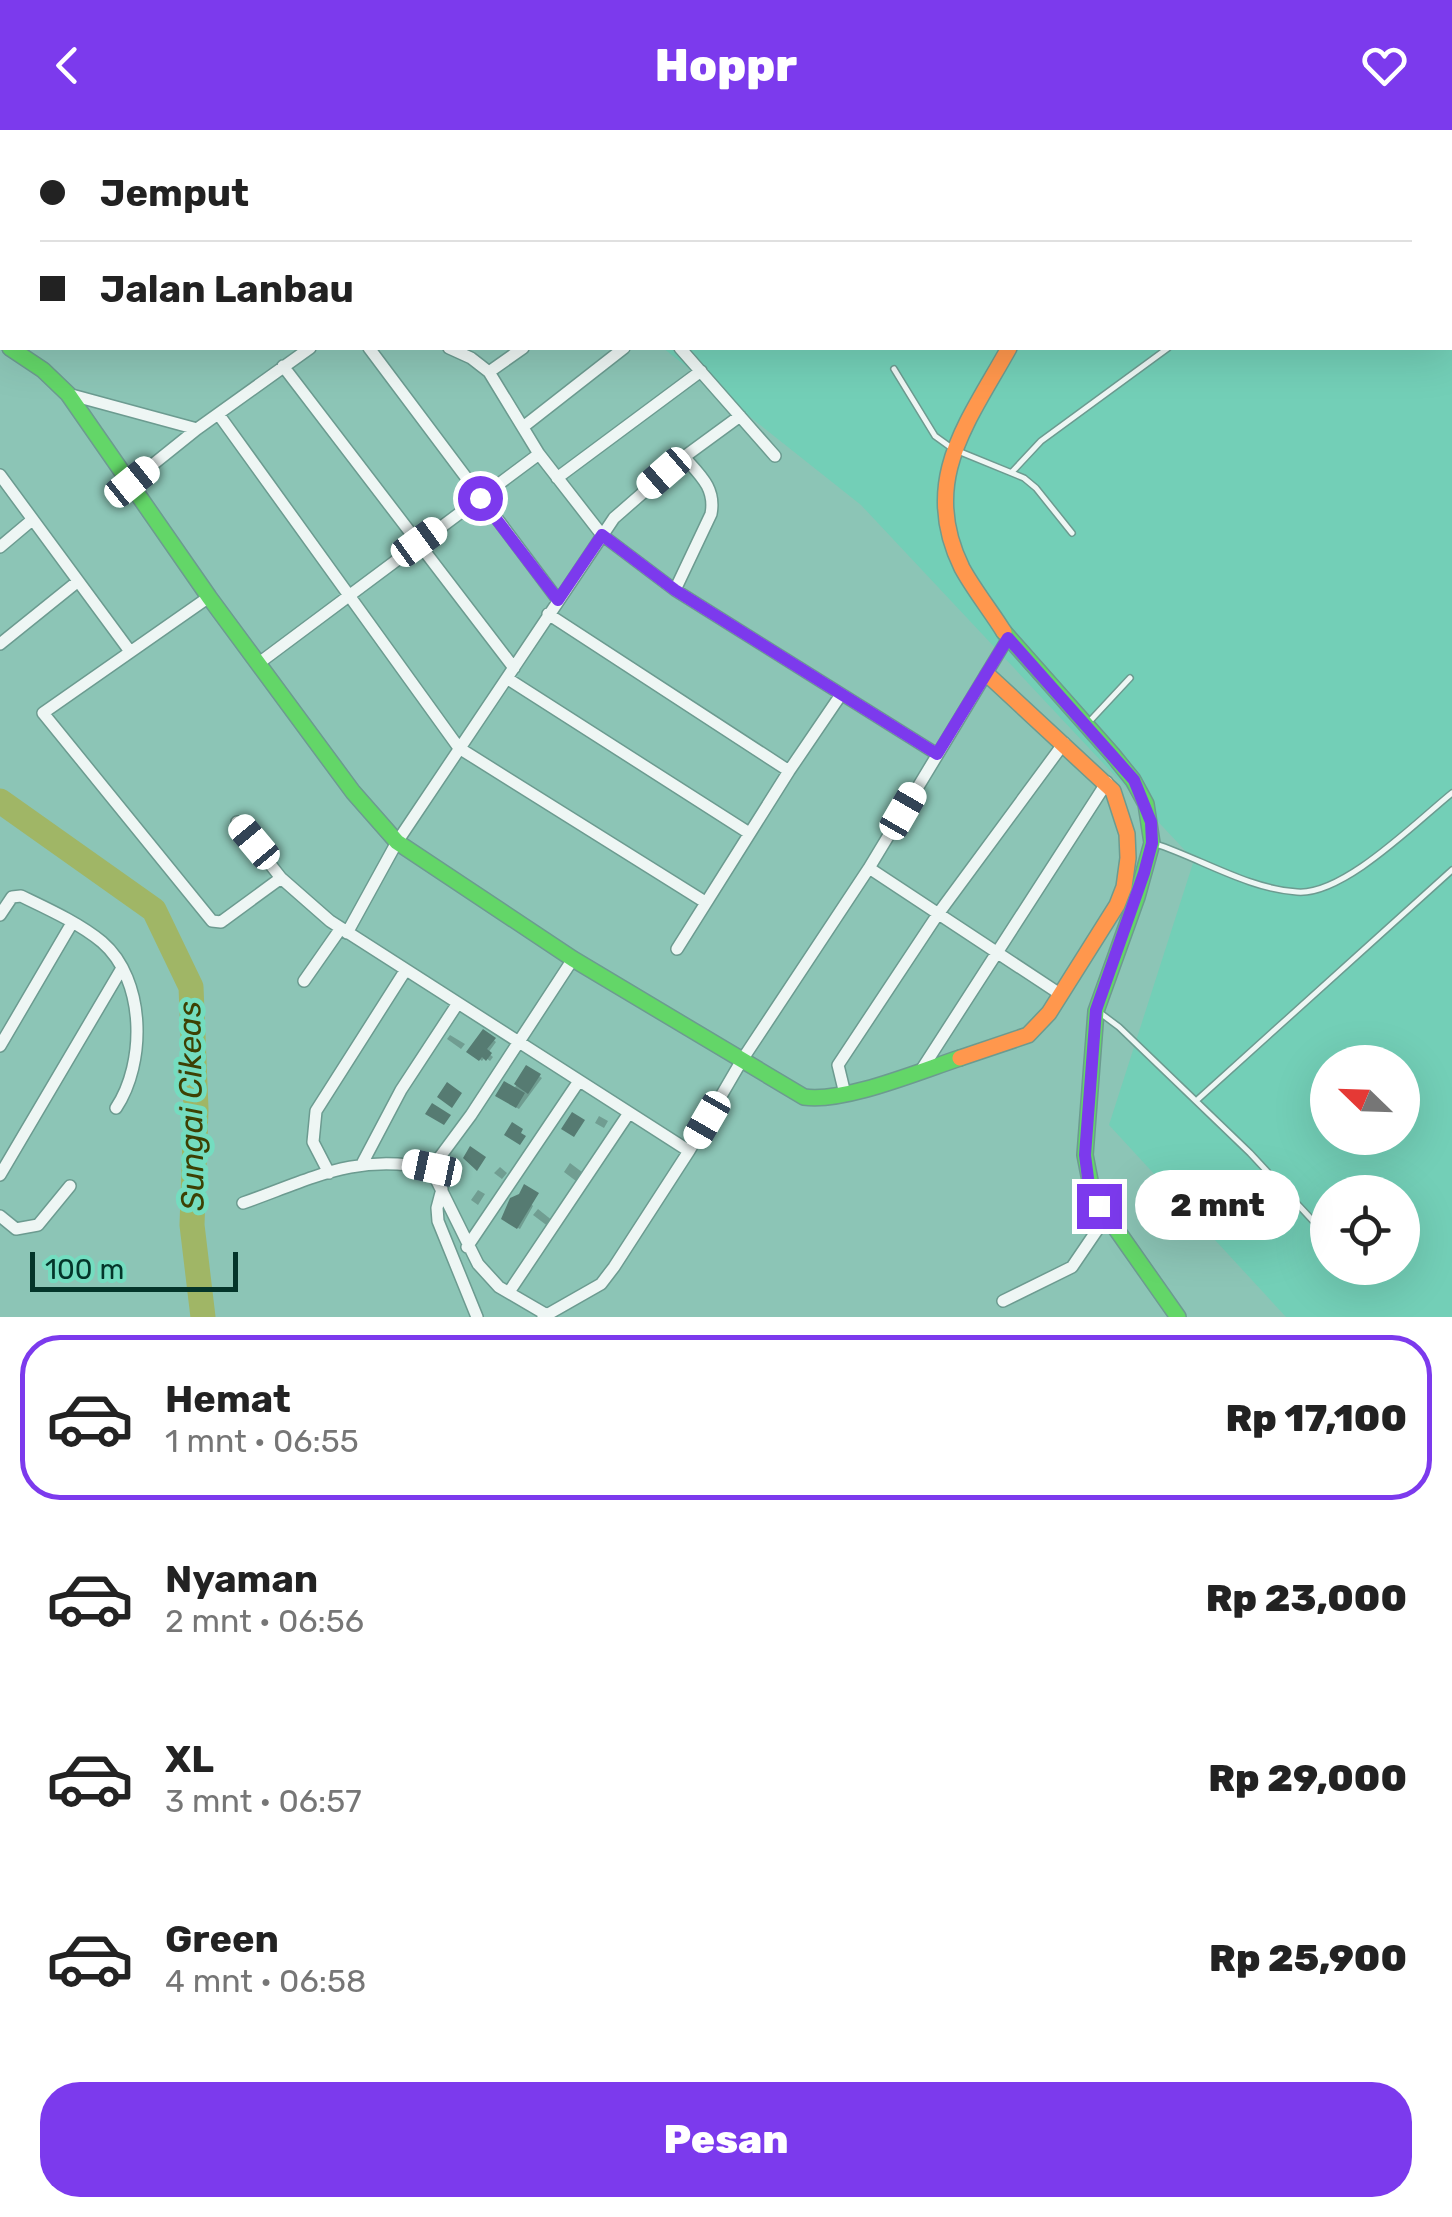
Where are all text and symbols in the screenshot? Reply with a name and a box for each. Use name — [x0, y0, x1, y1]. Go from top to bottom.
icon: back — [40, 38, 95, 93]
icon: heart — [1357, 38, 1412, 93]
text: Hoppr — [655, 39, 797, 92]
text: Jemput — [100, 170, 249, 216]
text: Jalan Lanbau — [100, 266, 354, 312]
car — [632, 442, 696, 504]
car — [99, 451, 165, 513]
route start — [458, 476, 503, 521]
car — [386, 512, 452, 572]
car — [875, 778, 931, 844]
car — [223, 809, 285, 875]
water label: Sungai Cikeas — [170, 1001, 212, 1211]
north arrow — [1310, 1045, 1420, 1155]
map controls — [1310, 1045, 1420, 1285]
car — [679, 1087, 735, 1153]
car — [400, 1147, 464, 1189]
callout: 2 mnt — [1134, 1171, 1299, 1241]
button: locate — [1310, 1175, 1420, 1285]
route end — [1077, 1184, 1122, 1229]
text: 2 mnt — [1170, 1186, 1265, 1224]
scale bar — [30, 1247, 238, 1292]
text: 100 m — [45, 1253, 124, 1286]
icon: car — [45, 1373, 135, 1463]
text: Hemat — [165, 1376, 291, 1422]
text: Rp 17,100 — [1225, 1395, 1407, 1441]
text: 1 mnt · 06:55 — [165, 1422, 359, 1460]
icon: car — [45, 1553, 135, 1643]
text: Nyaman — [165, 1556, 318, 1602]
text: Rp 23,000 — [1206, 1575, 1407, 1621]
text: 2 mnt · 06:56 — [165, 1602, 364, 1640]
icon: car — [45, 1733, 135, 1823]
text: XL — [165, 1736, 214, 1782]
text: Rp 29,000 — [1208, 1755, 1407, 1801]
text: 3 mnt · 06:57 — [165, 1782, 362, 1820]
icon: car — [45, 1913, 135, 2003]
text: Green — [165, 1916, 279, 1962]
text: Rp 25,900 — [1209, 1935, 1407, 1981]
text: 4 mnt · 06:58 — [165, 1962, 366, 2000]
button: Pesan — [40, 2082, 1412, 2197]

